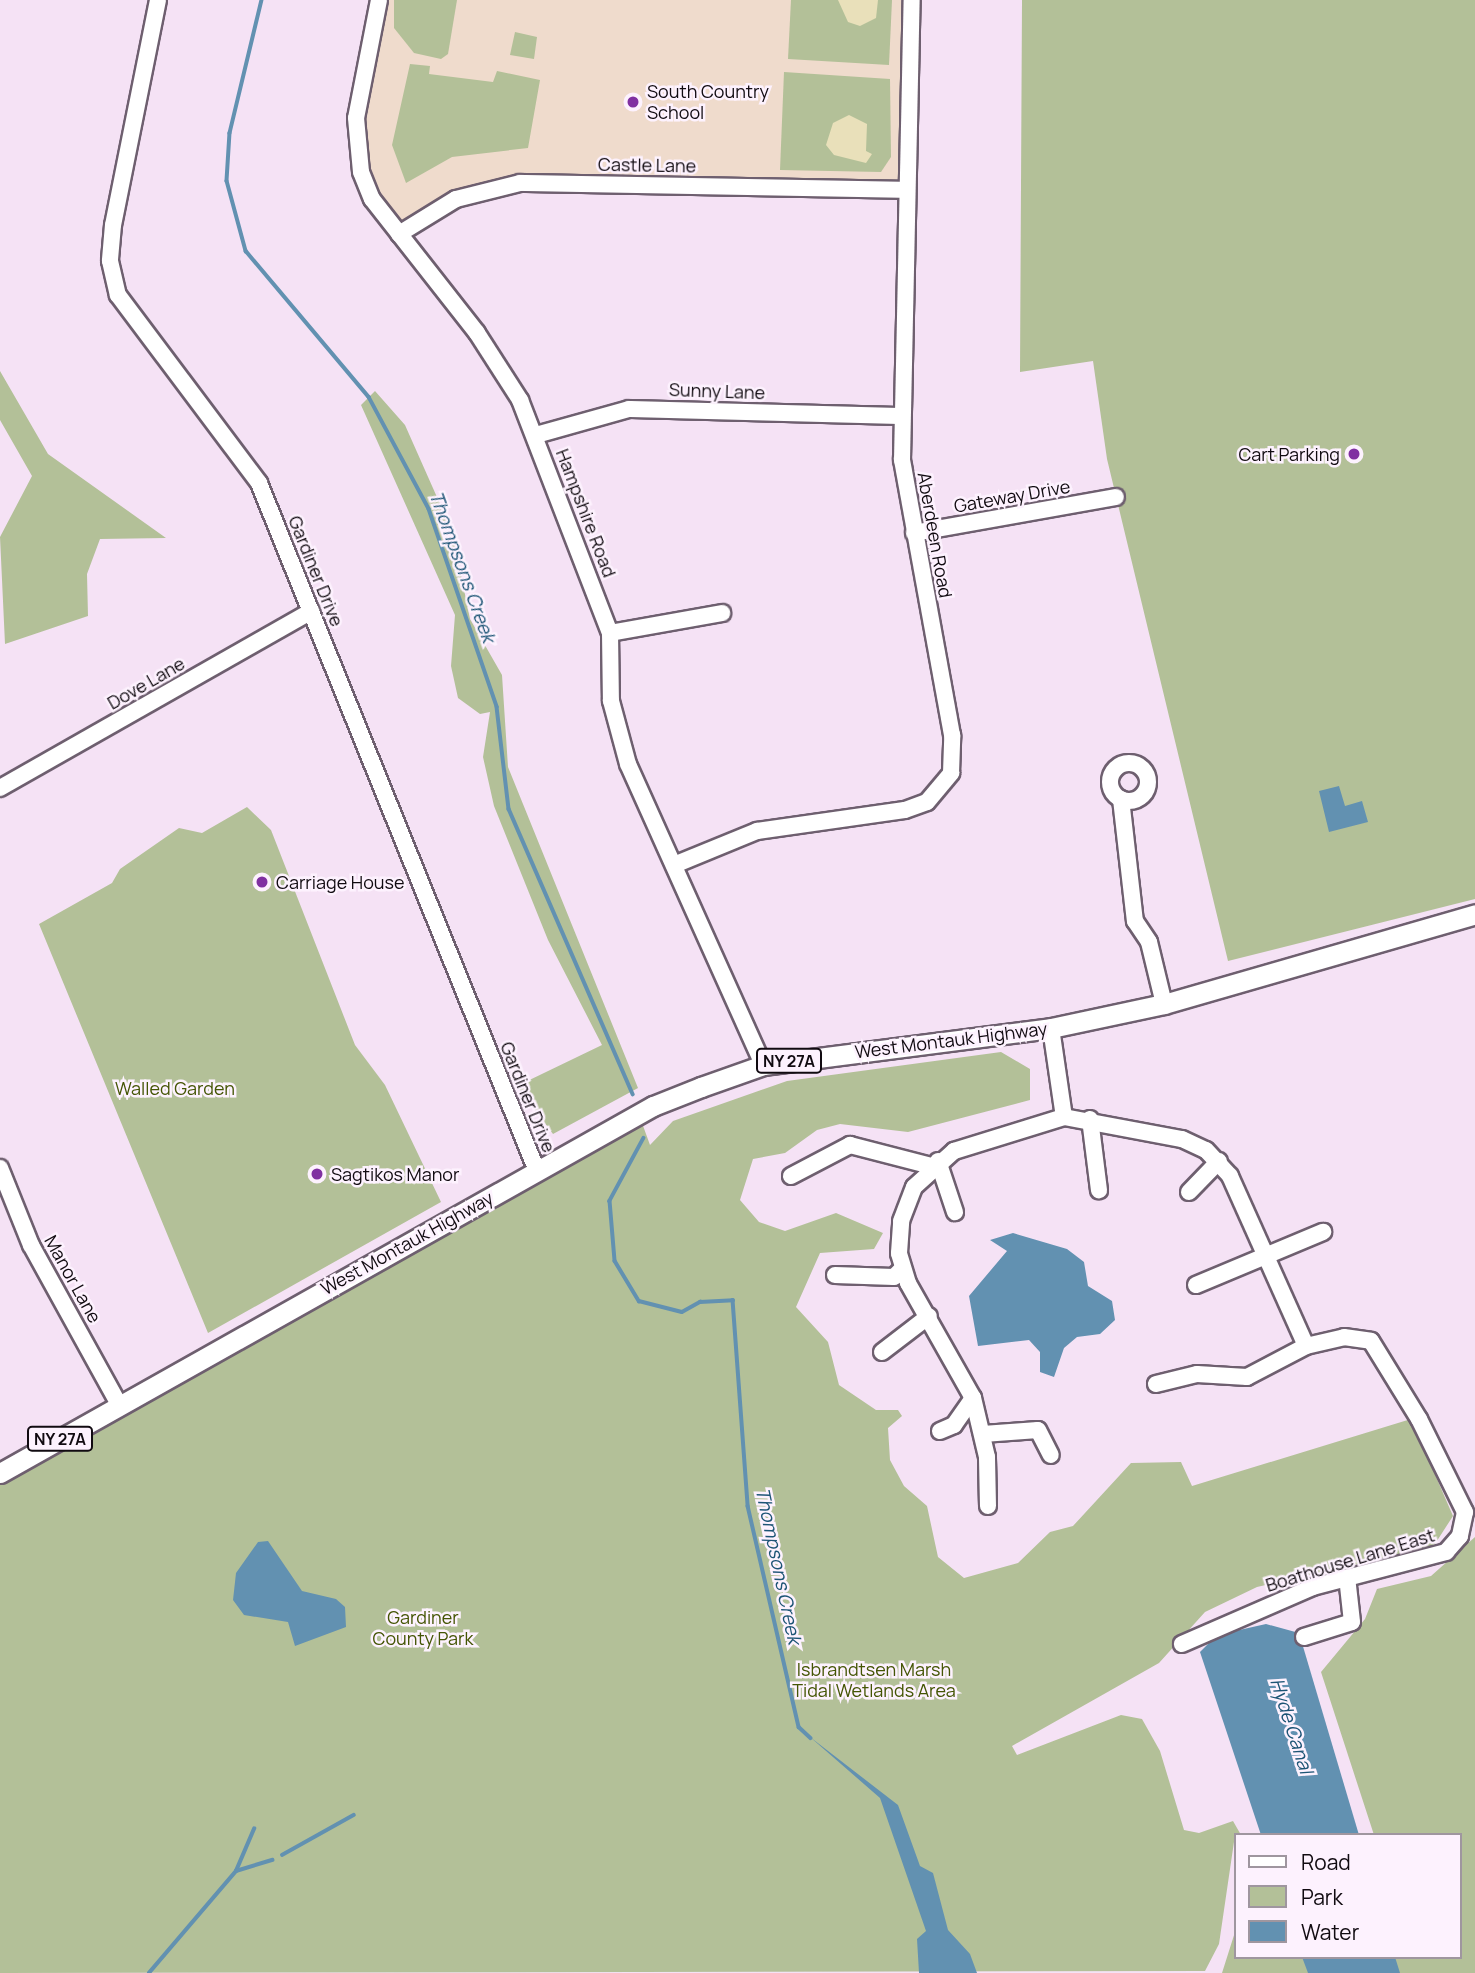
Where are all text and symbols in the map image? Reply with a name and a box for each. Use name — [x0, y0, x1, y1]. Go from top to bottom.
place label: South Country School — [647, 81, 769, 124]
marker: South Country School — [625, 94, 641, 110]
street label: Castle Lane — [598, 153, 696, 177]
street label: Sunny Lane — [669, 379, 765, 403]
place label: Cart Parking — [1238, 443, 1340, 465]
street label: Hampshire Road — [552, 446, 620, 580]
marker: Cart Parking — [1346, 446, 1362, 462]
street label: Aberdeen Road — [913, 470, 957, 600]
street label: Gateway Drive — [952, 475, 1072, 517]
water label: Thompsons Creek — [424, 488, 500, 646]
street label: Gardiner Drive — [284, 513, 348, 629]
street label: Dove Lane — [104, 652, 188, 714]
place label: Carriage House — [276, 871, 404, 893]
marker: Carriage House — [254, 874, 270, 890]
street label: West Montauk Highway — [854, 1017, 1048, 1063]
street label: Gardiner Drive — [496, 1039, 560, 1155]
road number: NY 27A — [754, 1049, 824, 1074]
park label: Walled Garden — [115, 1077, 235, 1099]
place label: Sagtikos Manor — [331, 1163, 459, 1185]
marker: Sagtikos Manor — [309, 1166, 325, 1182]
street label: West Montauk Highway — [317, 1187, 497, 1299]
street label: Manor Lane — [40, 1231, 106, 1327]
road number: NY 27A — [25, 1427, 95, 1452]
water label: Thompsons Creek — [750, 1486, 806, 1646]
street label: Boathouse Lane East — [1263, 1524, 1437, 1596]
park label: Gardiner County Park — [373, 1607, 473, 1650]
park label: Isbrandtsen Marsh Tidal Wetlands Area — [792, 1659, 956, 1702]
water label: Hyde Canal — [1265, 1675, 1317, 1777]
legend — [1234, 1833, 1461, 1959]
text: Road — [1301, 1848, 1351, 1876]
text: Park — [1301, 1883, 1343, 1911]
text: Water — [1301, 1918, 1359, 1946]

